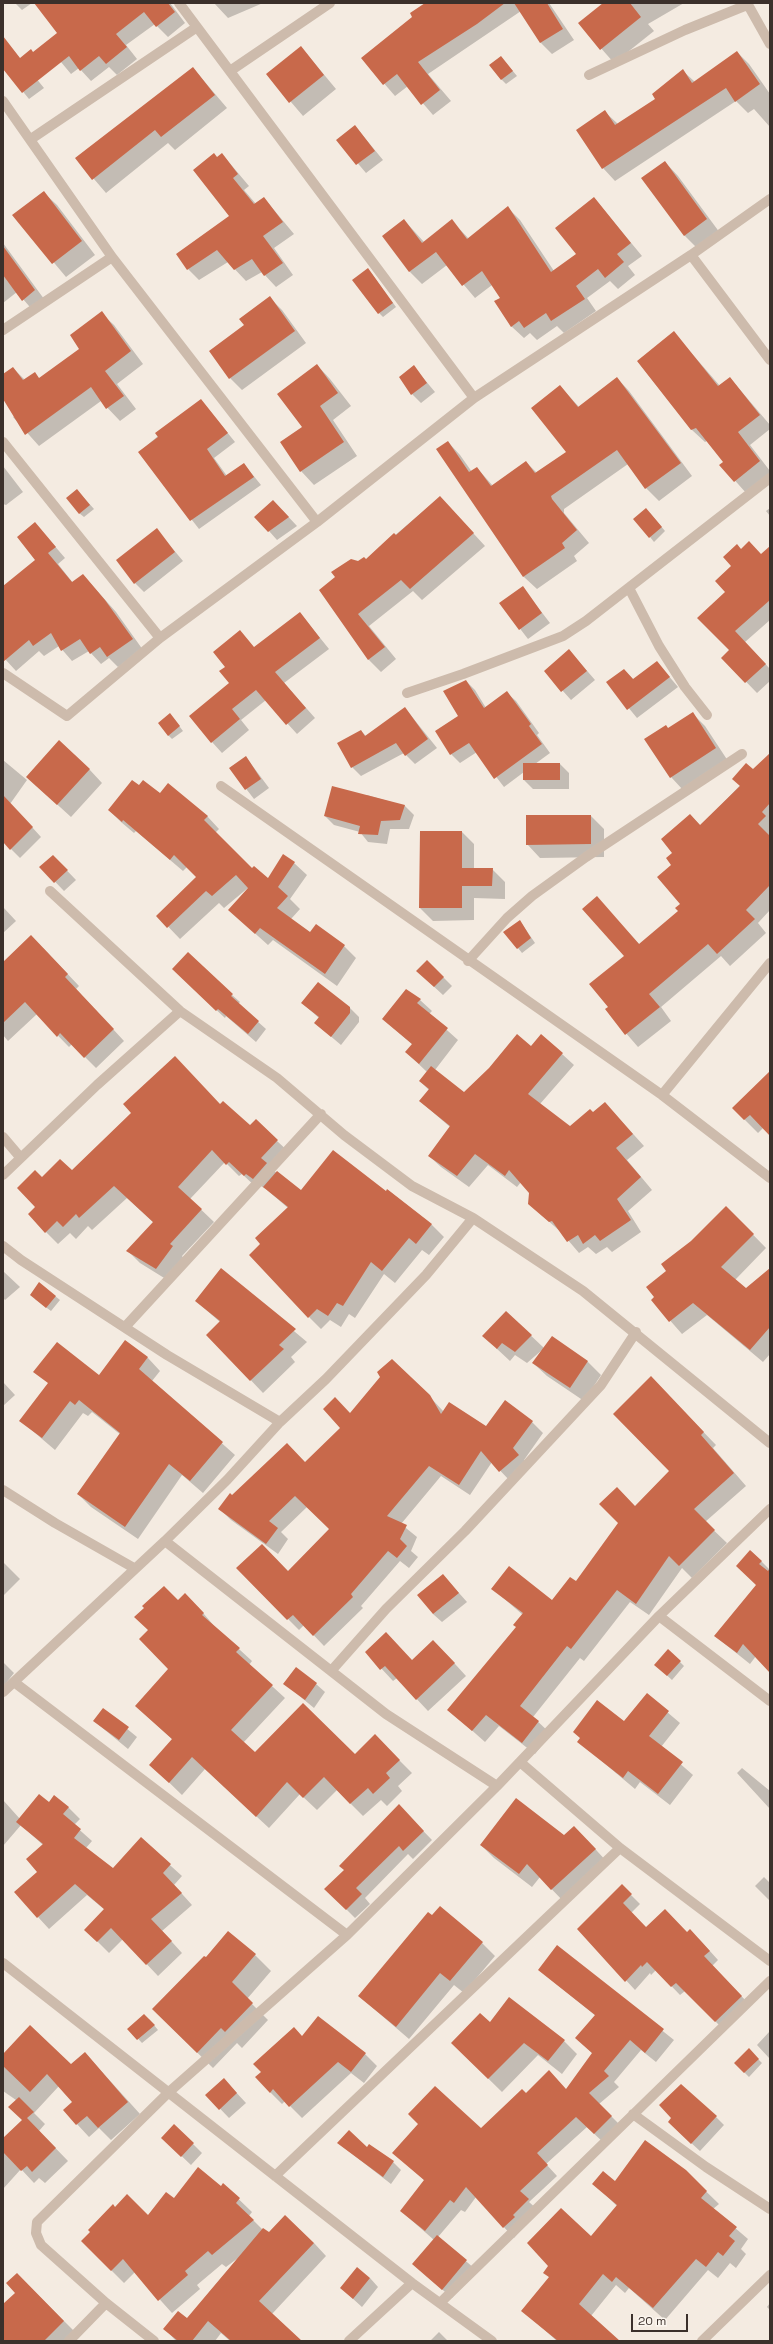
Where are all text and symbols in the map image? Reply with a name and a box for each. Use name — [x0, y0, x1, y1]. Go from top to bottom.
scale bar — [633, 2306, 690, 2332]
text: 20 m — [638, 2313, 666, 2329]

